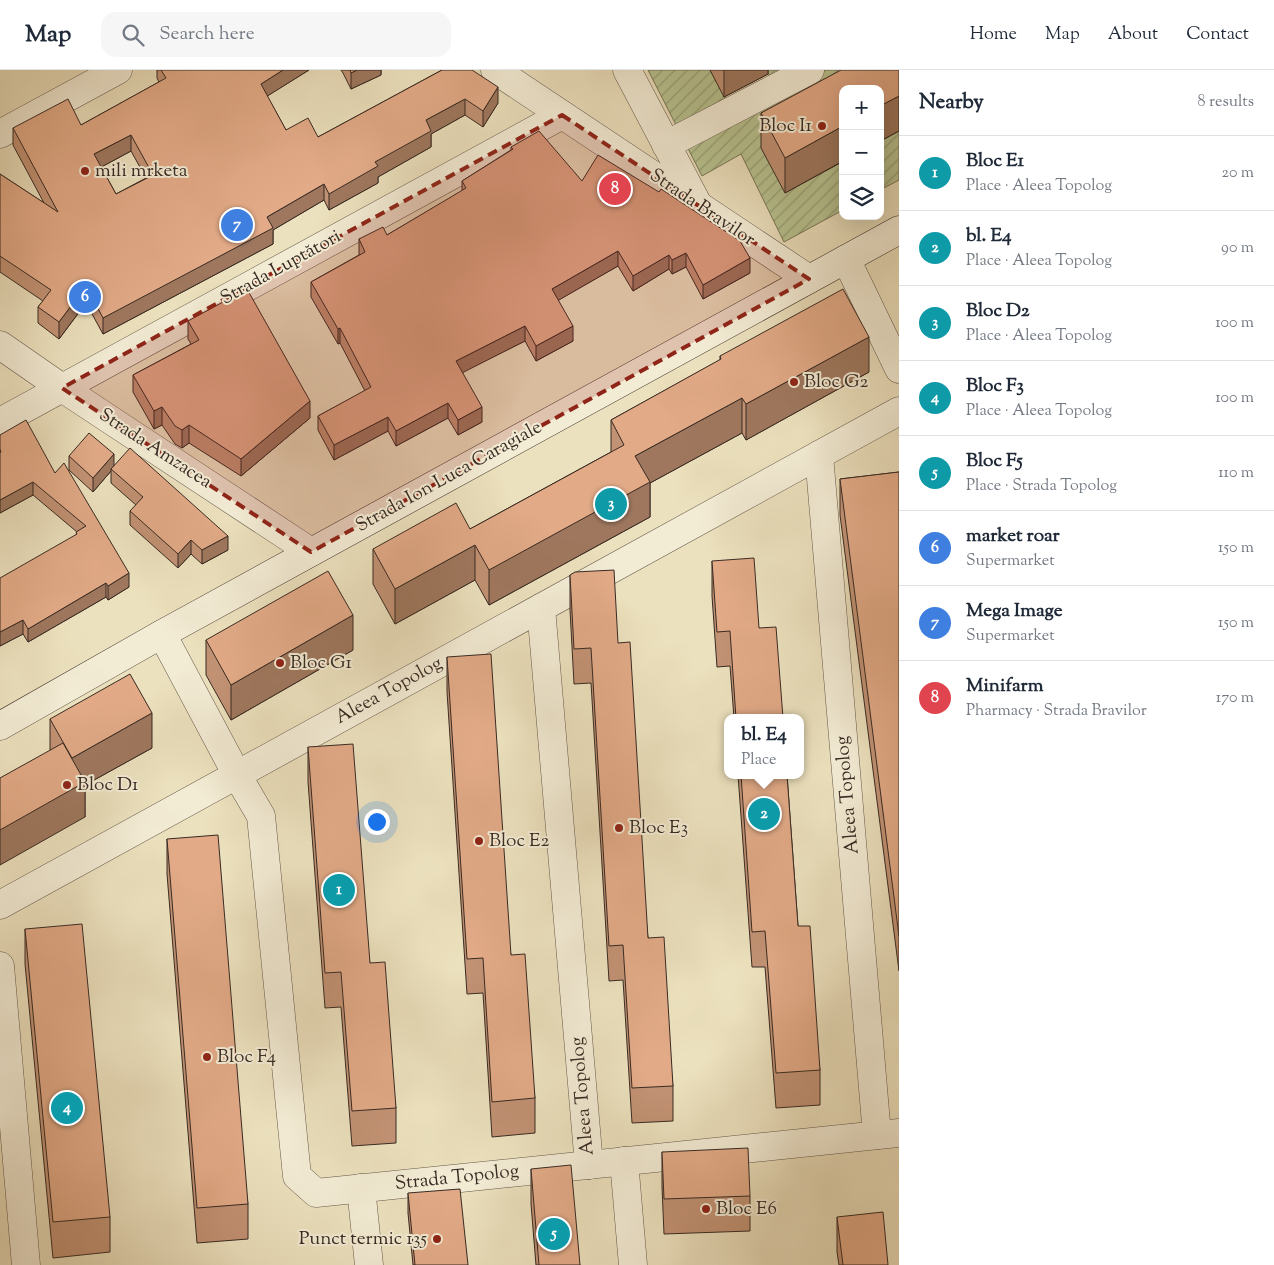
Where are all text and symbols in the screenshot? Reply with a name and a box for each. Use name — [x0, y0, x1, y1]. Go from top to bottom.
search box — [101, 12, 451, 57]
text: Map — [25, 18, 71, 52]
icon: search — [119, 21, 147, 49]
text: Search here — [159, 21, 255, 48]
text: Home — [970, 22, 1017, 48]
text: Map — [1045, 22, 1080, 48]
text: About — [1108, 22, 1158, 48]
text: Contact — [1186, 22, 1249, 48]
map controls — [839, 85, 884, 220]
button: + — [839, 85, 884, 130]
text: Nearby — [919, 88, 984, 118]
text: 8 results — [1198, 91, 1254, 114]
place label: Bloc I1 — [759, 113, 813, 140]
marker: Bloc I1 — [816, 120, 828, 132]
button: − — [839, 130, 884, 175]
text: Bloc E1 — [966, 148, 1024, 175]
place label: mili mrketa — [95, 158, 188, 185]
text: 1 — [932, 162, 938, 185]
text: 20 m — [1221, 162, 1254, 185]
street label: Strada Bravilor — [644, 163, 760, 253]
marker: mili mrketa — [79, 165, 91, 177]
pin: 8 — [599, 170, 631, 208]
button: layers — [839, 175, 884, 220]
text: Place · Aleea Topolog — [966, 175, 1112, 198]
pin: 7 — [221, 206, 253, 244]
text: bl. E4 — [966, 223, 1012, 250]
street label: Strada Luptători — [216, 224, 346, 312]
text: 2 — [931, 237, 939, 260]
text: 90 m — [1221, 237, 1254, 260]
text: Place · Aleea Topolog — [966, 250, 1112, 273]
pin: 6 — [69, 278, 101, 316]
text: Bloc D2 — [966, 298, 1030, 325]
text: 3 — [932, 312, 938, 335]
text: 100 m — [1215, 312, 1254, 335]
text: Place · Aleea Topolog — [966, 325, 1112, 348]
place label: Bloc G2 — [804, 369, 869, 396]
text: Bloc F3 — [966, 373, 1024, 400]
marker: Bloc G2 — [788, 376, 800, 388]
text: 4 — [931, 387, 939, 410]
text: 100 m — [1215, 387, 1254, 410]
text: Place · Aleea Topolog — [966, 400, 1112, 423]
street label: Strada Amzacea — [93, 402, 217, 496]
street label: Strada Ion Luca Caragiale — [351, 414, 547, 540]
text: Bloc F5 — [966, 448, 1023, 475]
text: 5 — [932, 462, 938, 485]
text: 110 m — [1218, 462, 1254, 485]
text: Place · Strada Topolog — [966, 475, 1117, 498]
pin: 3 — [595, 485, 627, 523]
text: market roar — [966, 523, 1060, 550]
text: 6 — [931, 537, 939, 560]
text: 150 m — [1218, 537, 1254, 560]
text: Supermarket — [966, 550, 1055, 573]
text: Mega Image — [966, 598, 1063, 625]
text: 7 — [931, 612, 939, 635]
text: 150 m — [1218, 612, 1254, 635]
text: Supermarket — [966, 625, 1055, 648]
place label: Bloc G1 — [290, 650, 353, 677]
street label: Aleea Topolog — [331, 650, 447, 732]
marker: Bloc G1 — [274, 657, 286, 669]
text: Minifarm — [966, 673, 1043, 700]
text: 8 — [931, 687, 939, 710]
text: 170 m — [1216, 687, 1254, 710]
text: Pharmacy · Strada Bravilor — [966, 700, 1147, 723]
popup — [724, 714, 804, 779]
text: bl. E4 — [741, 722, 787, 749]
street label: Aleea Topolog — [829, 735, 867, 855]
text: Place — [741, 749, 777, 772]
place label: Bloc D1 — [77, 772, 139, 799]
marker: Bloc D1 — [61, 779, 73, 791]
pin: 2 — [748, 795, 780, 833]
your location — [364, 809, 390, 835]
place label: Bloc E3 — [629, 815, 688, 842]
marker: Bloc E3 — [613, 822, 625, 834]
place label: Bloc E2 — [489, 828, 549, 855]
marker: Bloc E2 — [473, 835, 485, 847]
pin: 1 — [323, 871, 355, 909]
street label: Aleea Topolog — [564, 1036, 602, 1156]
place label: Bloc F4 — [217, 1044, 276, 1071]
marker: Bloc F4 — [201, 1051, 213, 1063]
pin: 4 — [51, 1089, 83, 1127]
street label: Strada Topolog — [394, 1158, 520, 1198]
place label: Bloc E6 — [716, 1196, 777, 1223]
marker: Bloc E6 — [700, 1203, 712, 1215]
pin: 5 — [538, 1215, 570, 1253]
place label: Punct termic 135 — [299, 1226, 427, 1253]
marker: Punct termic 135 — [431, 1233, 443, 1245]

